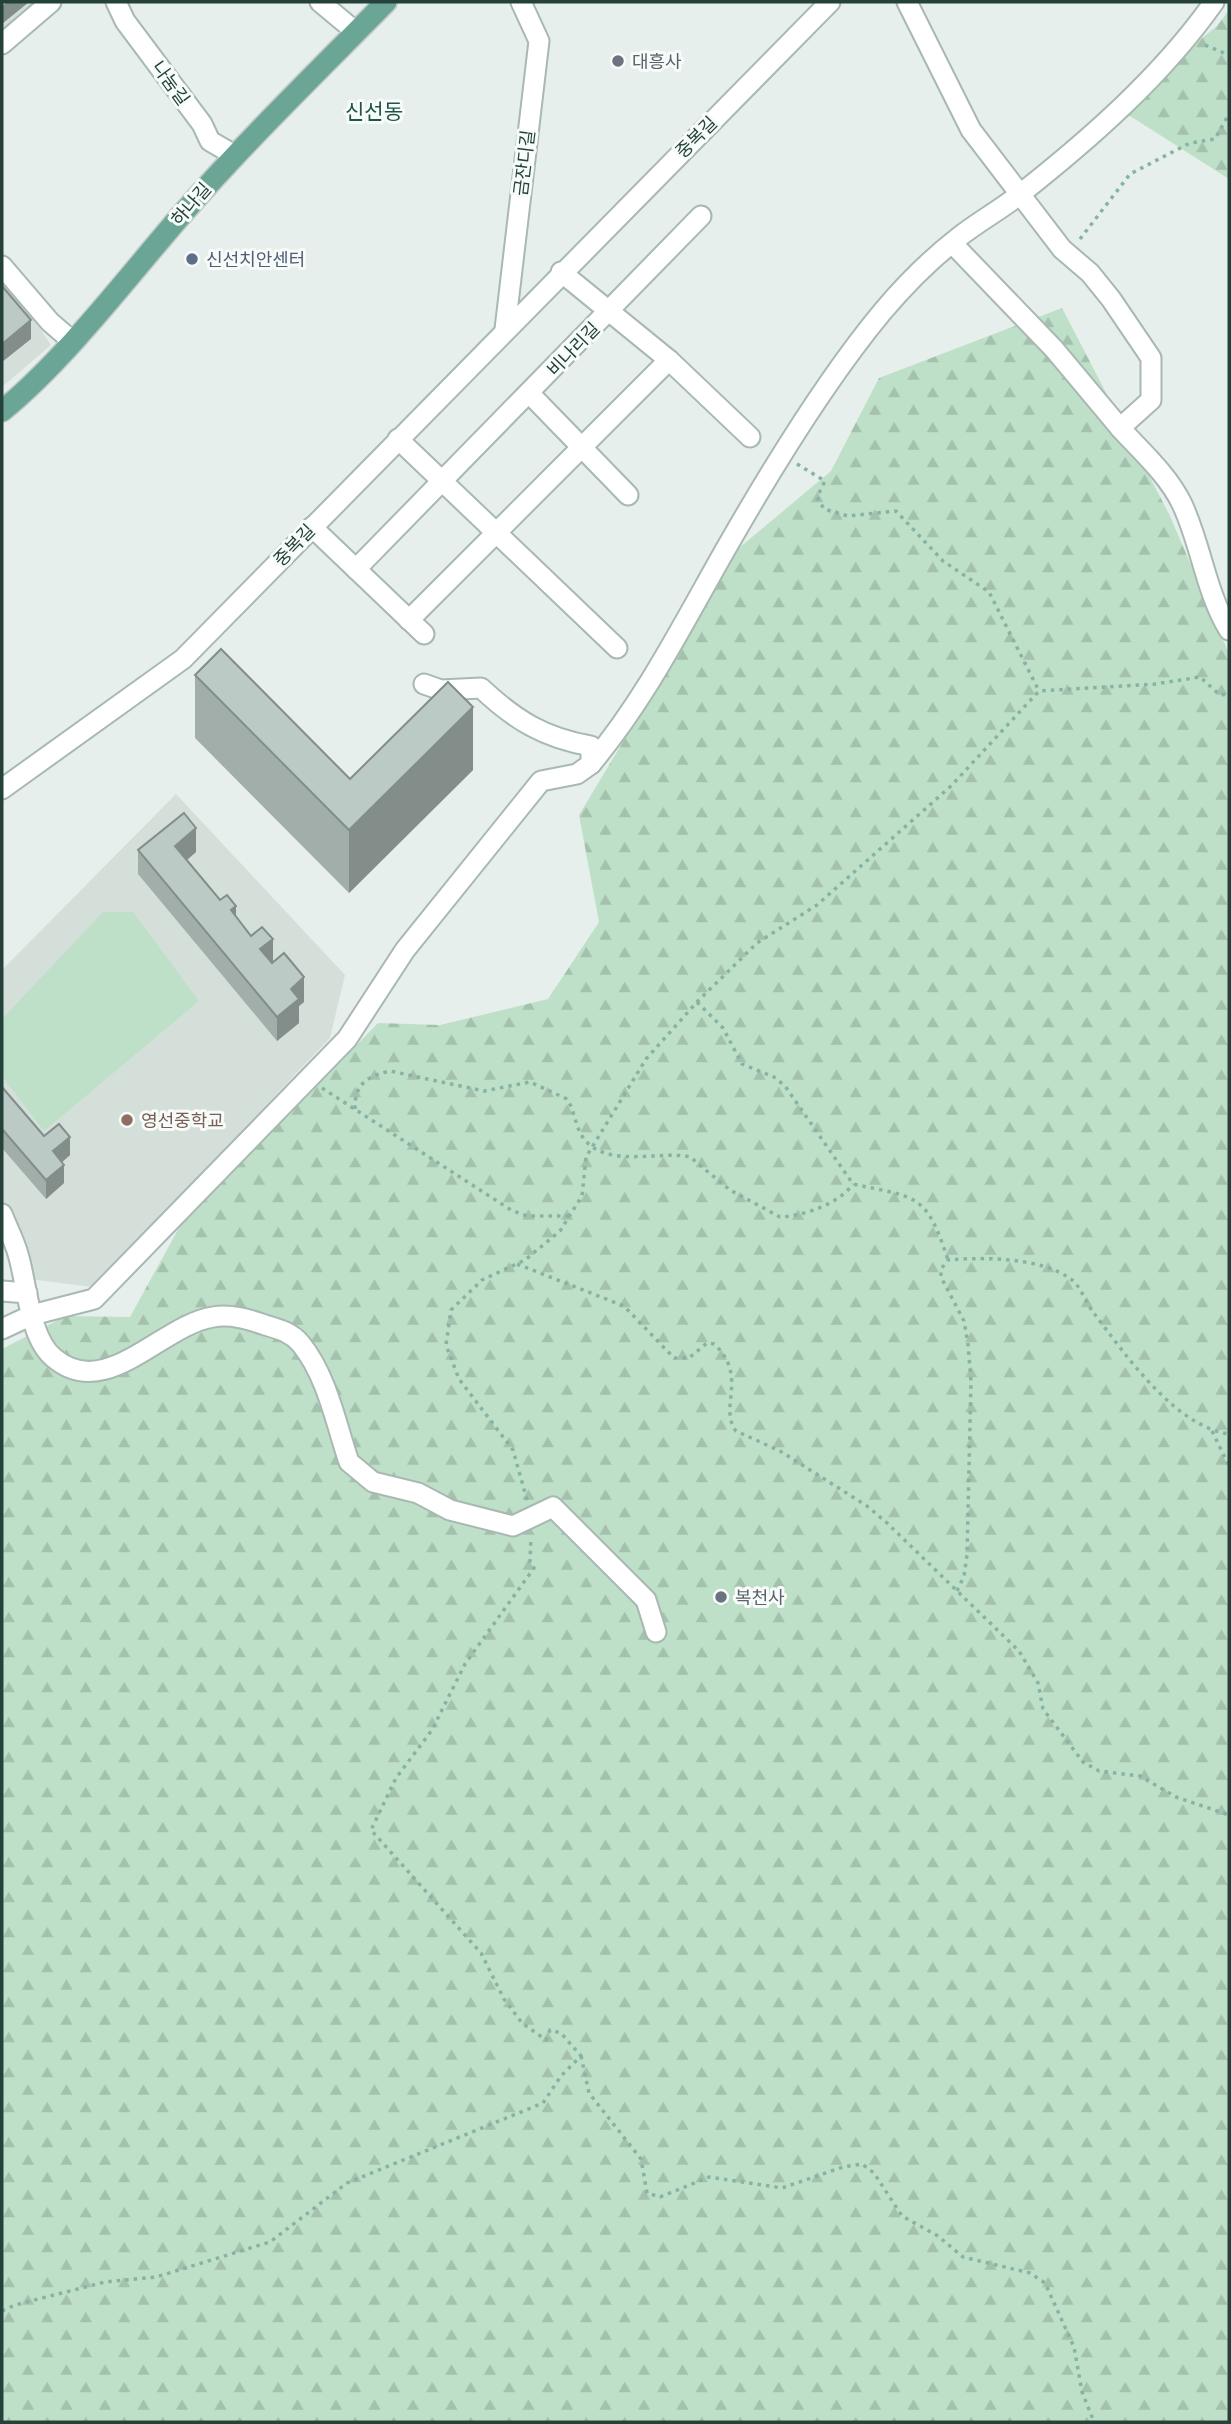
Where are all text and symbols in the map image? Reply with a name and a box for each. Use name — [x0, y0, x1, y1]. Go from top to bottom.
place label: 대흥사 — [632, 51, 682, 72]
marker: 대흥사 — [610, 53, 626, 69]
street label: 나눔길 — [148, 57, 194, 109]
district label: 신선동 — [345, 100, 403, 124]
street label: 중복길 — [671, 112, 721, 162]
street label: 금잔디길 — [510, 129, 538, 197]
street label: 하나길 — [167, 178, 215, 230]
place label: 신선치안센터 — [206, 249, 305, 270]
marker: 신선치안센터 — [184, 251, 200, 267]
street label: 비나리길 — [542, 318, 604, 380]
street label: 중복길 — [269, 520, 319, 570]
place label: 영선중학교 — [141, 1110, 224, 1131]
marker: 영선중학교 — [119, 1112, 135, 1128]
place label: 복천사 — [735, 1587, 785, 1608]
marker: 복천사 — [713, 1589, 729, 1605]

